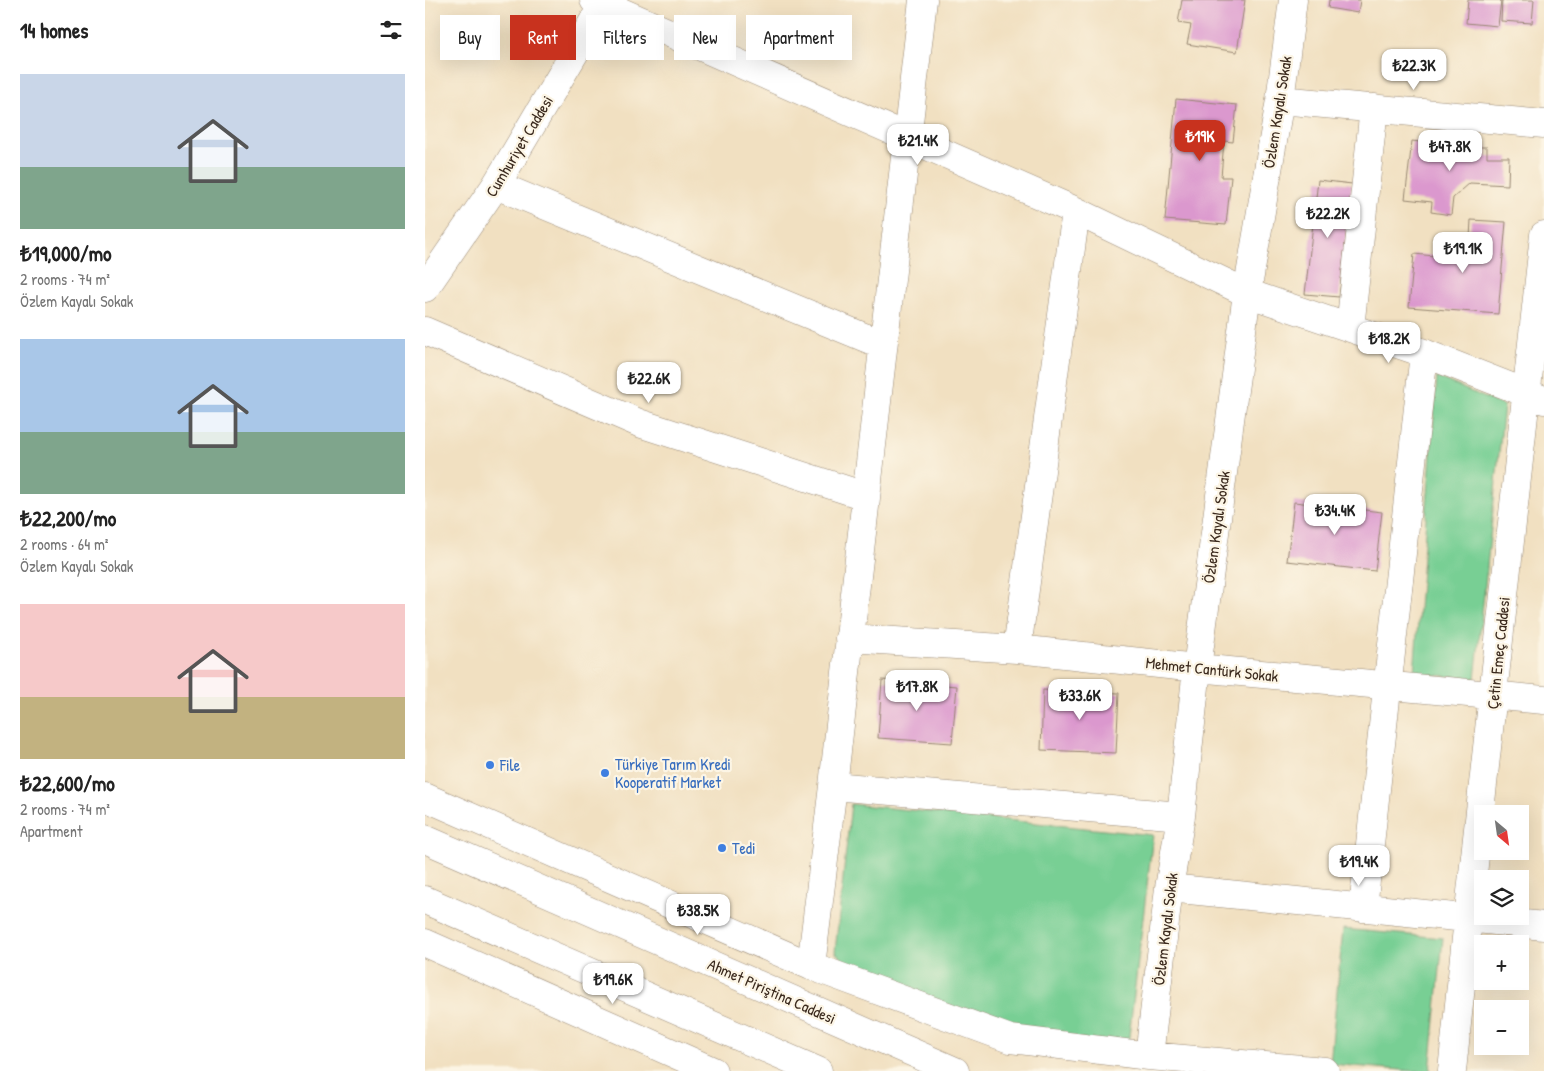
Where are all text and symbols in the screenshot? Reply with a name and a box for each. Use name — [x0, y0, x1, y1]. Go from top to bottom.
chip: Buy — [440, 15, 500, 60]
chip: Rent — [510, 15, 576, 60]
chip: Filters — [586, 15, 664, 60]
chip: New — [674, 15, 736, 60]
chip: Apartment — [746, 15, 852, 60]
text: 14 homes — [20, 16, 88, 45]
icon: filters — [377, 16, 405, 44]
pin: ₺22.3K — [1373, 48, 1455, 91]
street label: Özlem Kayalı Sokak — [1257, 54, 1297, 170]
text: ₺22.3K — [1392, 54, 1436, 76]
street label: Cumhuriyet Caddesi — [480, 91, 558, 201]
icon: home — [168, 106, 258, 196]
pin: ₺19K — [1170, 120, 1230, 162]
pin: ₺21.4K — [877, 124, 959, 166]
text: ₺19K — [1185, 125, 1215, 147]
text: ₺21.4K — [898, 129, 938, 151]
pin: ₺47.8K — [1409, 130, 1491, 172]
text: ₺47.8K — [1429, 135, 1471, 157]
pin: ₺22.2K — [1287, 196, 1369, 239]
text: ₺22.2K — [1306, 202, 1350, 224]
pin: ₺19.1K — [1422, 232, 1504, 274]
text: ₺19.1K — [1444, 237, 1482, 259]
text: ₺19,000/mo — [20, 239, 111, 268]
text: 2 rooms · 74 m² — [20, 268, 110, 290]
text: Özlem Kayalı Sokak — [20, 290, 133, 312]
pin: ₺18.2K — [1348, 322, 1430, 364]
text: ₺18.2K — [1368, 327, 1410, 349]
pin: ₺22.6K — [608, 362, 690, 404]
text: ₺22.6K — [628, 367, 670, 389]
icon: home — [168, 371, 258, 461]
street label: Özlem Kayalı Sokak — [1197, 469, 1235, 585]
pin: ₺34.4K — [1294, 494, 1376, 536]
text: ₺34.4K — [1315, 499, 1355, 521]
text: ₺22,200/mo — [20, 504, 116, 533]
text: 2 rooms · 64 m² — [20, 533, 108, 555]
text: Özlem Kayalı Sokak — [20, 555, 133, 577]
street label: Çetin Emeç Caddesi — [1481, 596, 1515, 710]
icon: home — [168, 636, 258, 726]
street label: Mehmet Cantürk Sokak — [1145, 651, 1280, 687]
pin: ₺17.8K — [876, 670, 958, 712]
text: ₺17.8K — [896, 675, 938, 697]
pin: ₺33.6K — [1039, 678, 1121, 721]
text: ₺33.6K — [1059, 684, 1101, 706]
place label: Türkiye Tarım Kredi Kooperatif Market — [615, 753, 731, 793]
place label: File — [499, 754, 521, 776]
marker: File — [484, 759, 496, 771]
marker: Türkiye Tarım Kredi Kooperatif Market — [599, 767, 611, 779]
text: ₺22,600/mo — [20, 769, 115, 798]
text: 2 rooms · 74 m² — [20, 798, 110, 820]
north arrow — [1474, 805, 1529, 860]
map controls — [1474, 805, 1529, 1055]
text: Apartment — [20, 820, 83, 842]
place label: Tedi — [732, 837, 756, 859]
marker: Tedi — [716, 842, 728, 854]
pin: ₺19.4K — [1318, 844, 1400, 887]
text: ₺19.4K — [1340, 850, 1378, 872]
button: layers — [1474, 870, 1529, 925]
street label: Özlem Kayalı Sokak — [1147, 871, 1183, 987]
pin: ₺38.5K — [657, 894, 739, 936]
text: ₺38.5K — [677, 899, 719, 921]
button: + — [1474, 935, 1529, 990]
street label: Ahmet Piriştina Caddesi — [704, 953, 840, 1029]
pin: ₺19.6K — [572, 962, 654, 1005]
text: ₺19.6K — [593, 968, 633, 990]
button: − — [1474, 1000, 1529, 1055]

